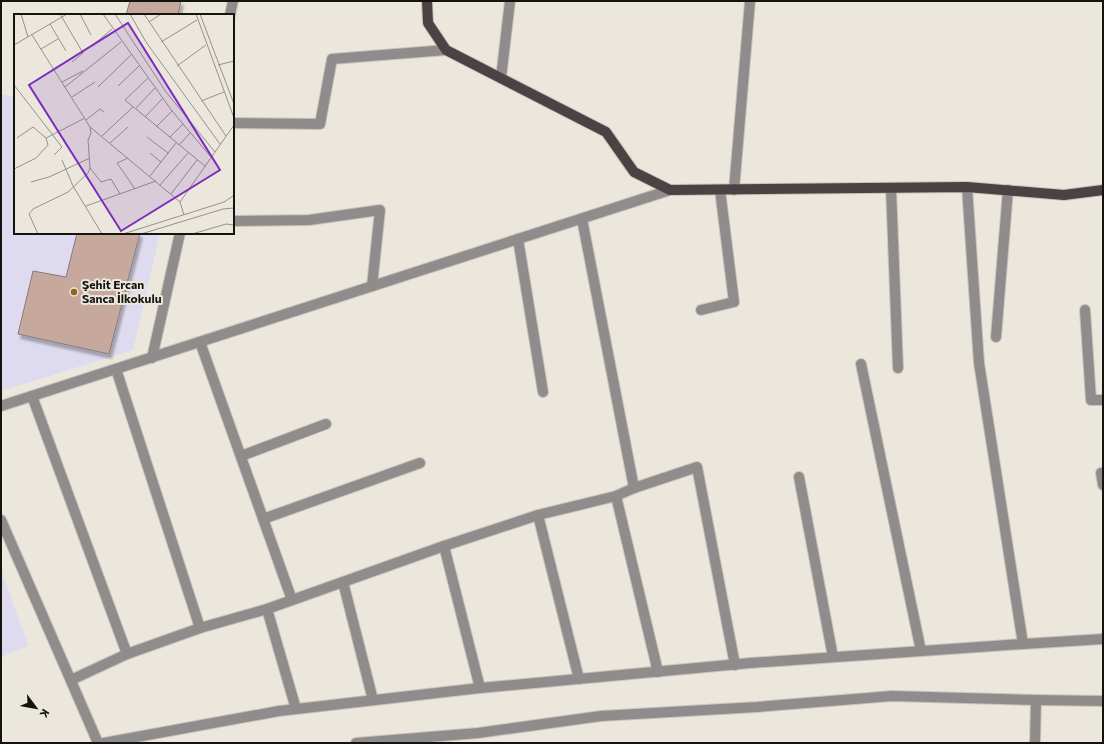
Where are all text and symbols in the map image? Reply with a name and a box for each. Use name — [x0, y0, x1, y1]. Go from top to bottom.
inset map — [14, 14, 234, 234]
place label: Şehit Ercan Sanca İlkokulu — [82, 277, 162, 305]
marker: Şehit Ercan Sanca İlkokulu — [69, 287, 79, 297]
north arrow — [16, 688, 56, 728]
text: K — [37, 707, 52, 721]

